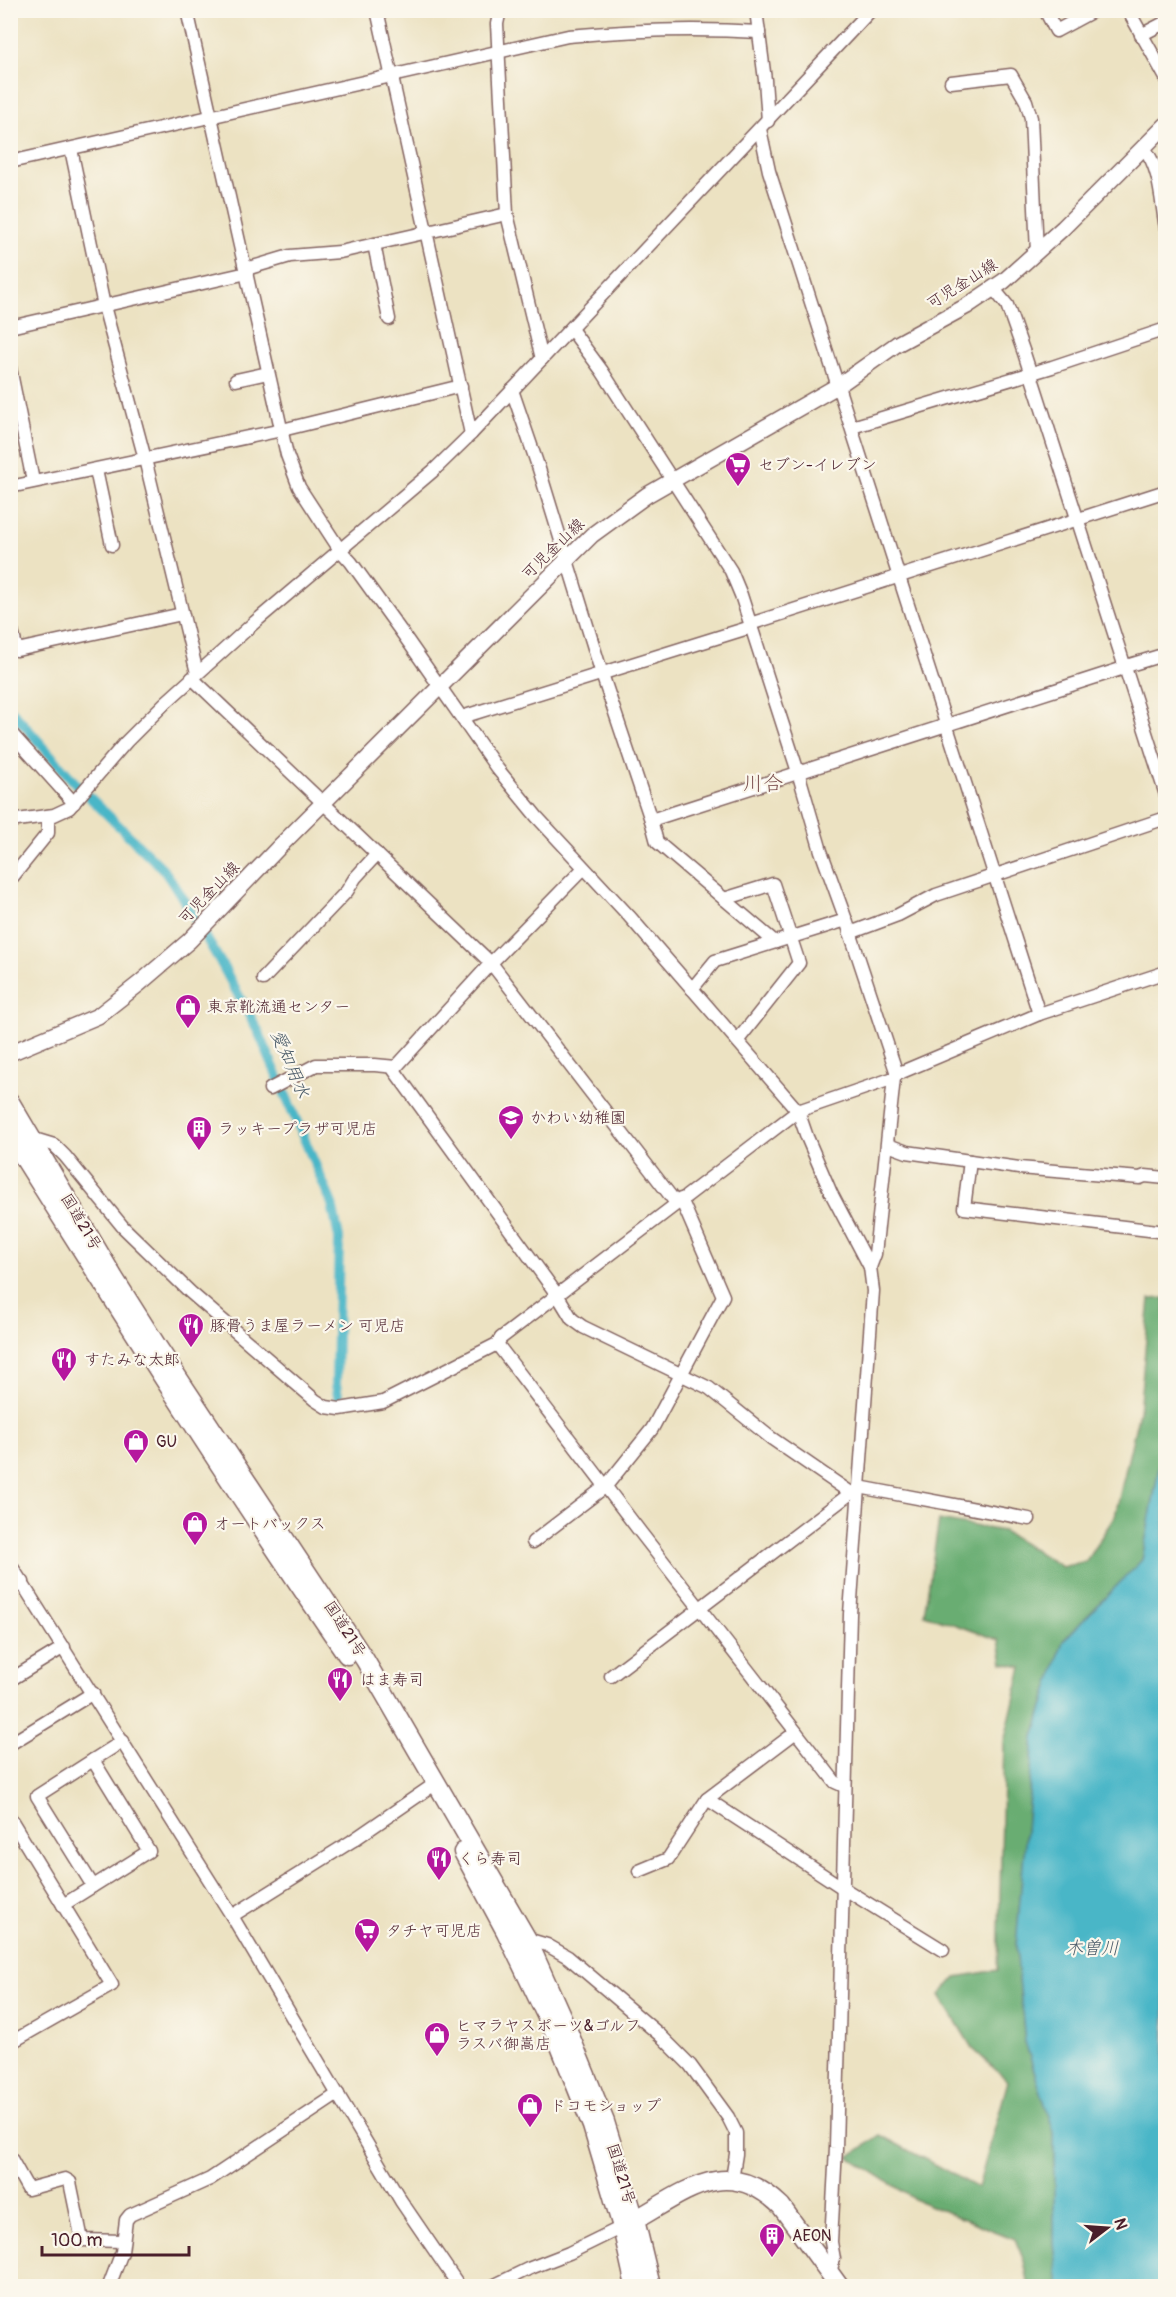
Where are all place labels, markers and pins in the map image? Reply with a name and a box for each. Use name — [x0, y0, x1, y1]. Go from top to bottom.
supermarket icon: セブン-イレブン — [723, 450, 753, 488]
place label: セブン-イレブン — [758, 455, 877, 475]
shop icon: 東京靴流通センター — [173, 992, 203, 1030]
place label: 東京靴流通センター — [207, 997, 350, 1017]
school or university icon: かわい幼稚園 — [496, 1103, 526, 1141]
place label: かわい幼稚園 — [530, 1108, 626, 1128]
building icon: ラッキープラザ可児店 — [184, 1114, 214, 1152]
place label: ラッキープラザ可児店 — [218, 1119, 377, 1139]
restaurant icon: 豚骨うま屋ラーメン 可児店 — [176, 1311, 206, 1349]
place label: 豚骨うま屋ラーメン 可児店 — [210, 1316, 405, 1336]
restaurant icon: すたみな太郎 — [49, 1345, 79, 1383]
place label: すたみな太郎 — [84, 1350, 180, 1370]
shop icon: GU — [121, 1427, 151, 1465]
place label: GU — [156, 1432, 177, 1452]
shop icon: オートバックス — [180, 1509, 210, 1547]
place label: オートバックス — [214, 1514, 326, 1534]
restaurant icon: はま寿司 — [325, 1665, 355, 1703]
place label: はま寿司 — [360, 1670, 424, 1690]
restaurant icon: くら寿司 — [424, 1844, 454, 1882]
place label: くら寿司 — [458, 1849, 522, 1869]
supermarket icon: タチヤ可児店 — [352, 1916, 382, 1954]
place label: タチヤ可児店 — [386, 1921, 482, 1941]
place label: ヒマラヤスポーツ&ゴルフ ラスパ御嵩店 — [456, 2016, 641, 2054]
shop icon: ヒマラヤスポーツ&ゴルフ ラスパ御嵩店 — [422, 2020, 452, 2058]
shop icon: ドコモショップ — [515, 2091, 545, 2129]
place label: ドコモショップ — [550, 2096, 661, 2116]
building icon: AEON — [757, 2221, 787, 2259]
place label: AEON — [792, 2226, 832, 2246]

